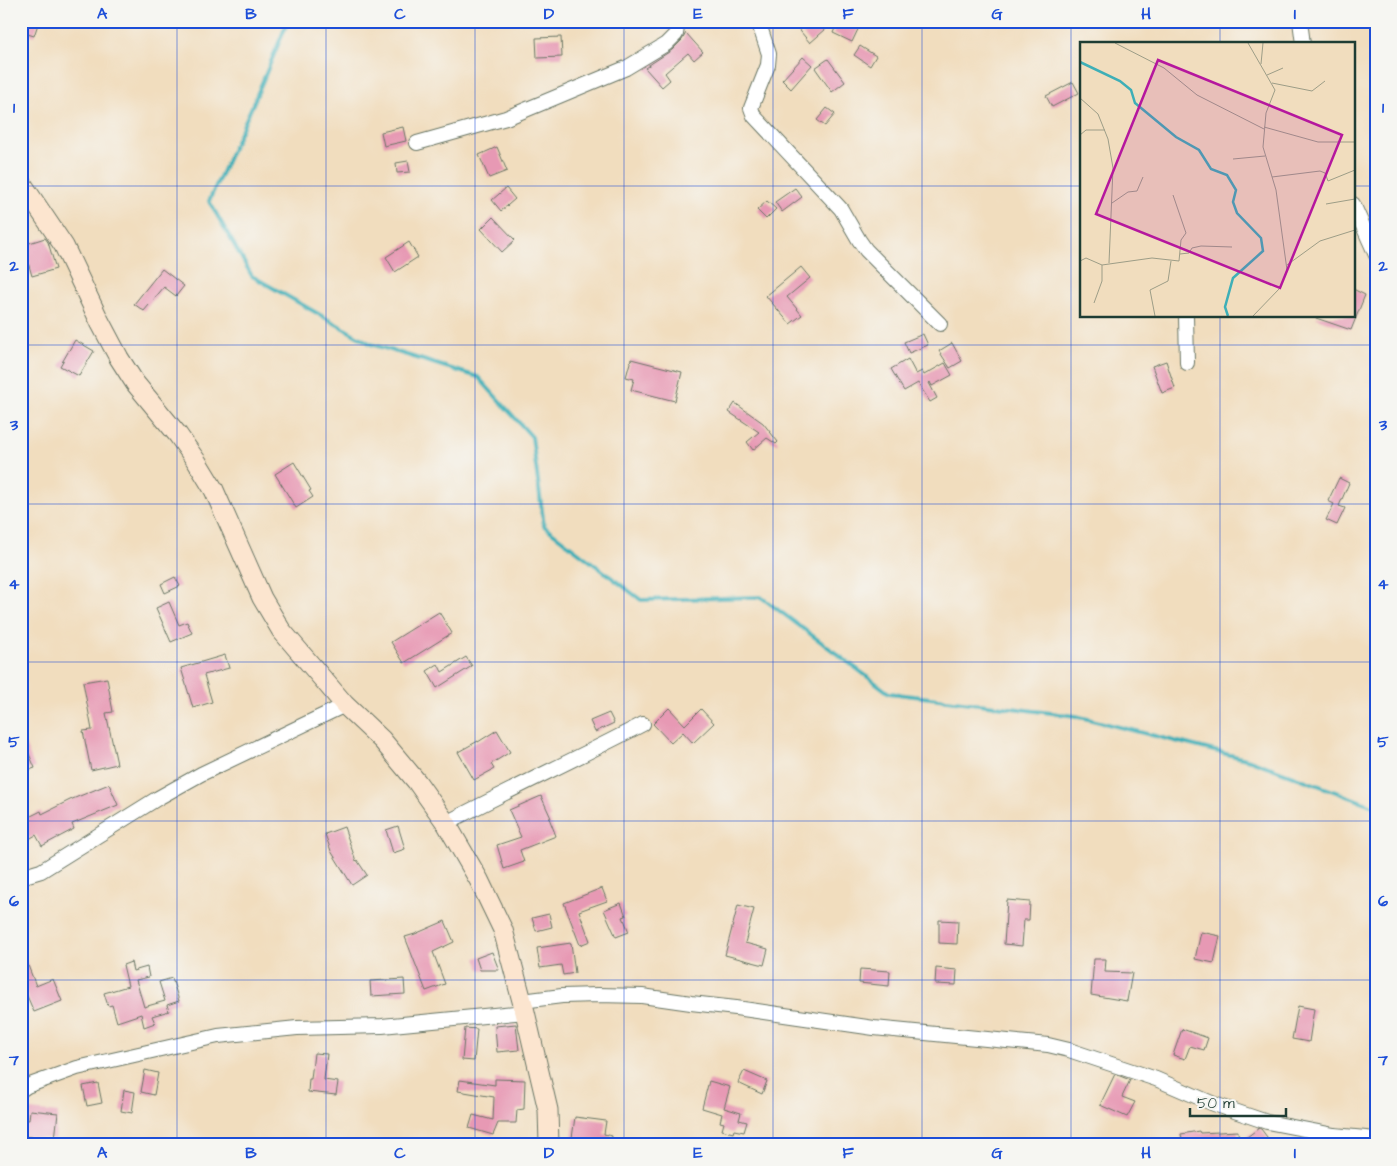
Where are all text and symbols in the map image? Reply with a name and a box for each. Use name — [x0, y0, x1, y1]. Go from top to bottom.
text: A — [97, 3, 108, 25]
text: B — [245, 3, 257, 25]
text: C — [394, 3, 406, 25]
text: D — [544, 3, 555, 25]
text: E — [693, 3, 703, 25]
text: F — [842, 3, 854, 25]
text: G — [991, 3, 1003, 25]
text: H — [1141, 3, 1151, 25]
text: I — [1294, 3, 1296, 25]
inset map — [1080, 42, 1354, 318]
text: 1 — [13, 97, 16, 119]
text: 1 — [1382, 97, 1385, 119]
text: 2 — [8, 255, 19, 277]
text: 2 — [1377, 255, 1388, 277]
text: 3 — [9, 414, 19, 436]
text: 3 — [1378, 414, 1388, 436]
text: 4 — [9, 573, 20, 595]
text: 4 — [1378, 573, 1389, 595]
text: 5 — [8, 731, 20, 753]
text: 5 — [1377, 731, 1389, 753]
text: 6 — [9, 890, 19, 912]
text: 6 — [1378, 890, 1388, 912]
text: 7 — [8, 1049, 19, 1071]
text: 7 — [1377, 1049, 1388, 1071]
scale bar — [1190, 1086, 1286, 1118]
text: 50 m — [1197, 1093, 1235, 1114]
text: A — [97, 1142, 108, 1164]
text: B — [245, 1142, 257, 1164]
text: C — [394, 1142, 406, 1164]
text: D — [544, 1142, 555, 1164]
text: E — [693, 1142, 703, 1164]
text: F — [842, 1142, 854, 1164]
text: G — [991, 1142, 1003, 1164]
text: H — [1141, 1142, 1151, 1164]
text: I — [1294, 1142, 1296, 1164]

